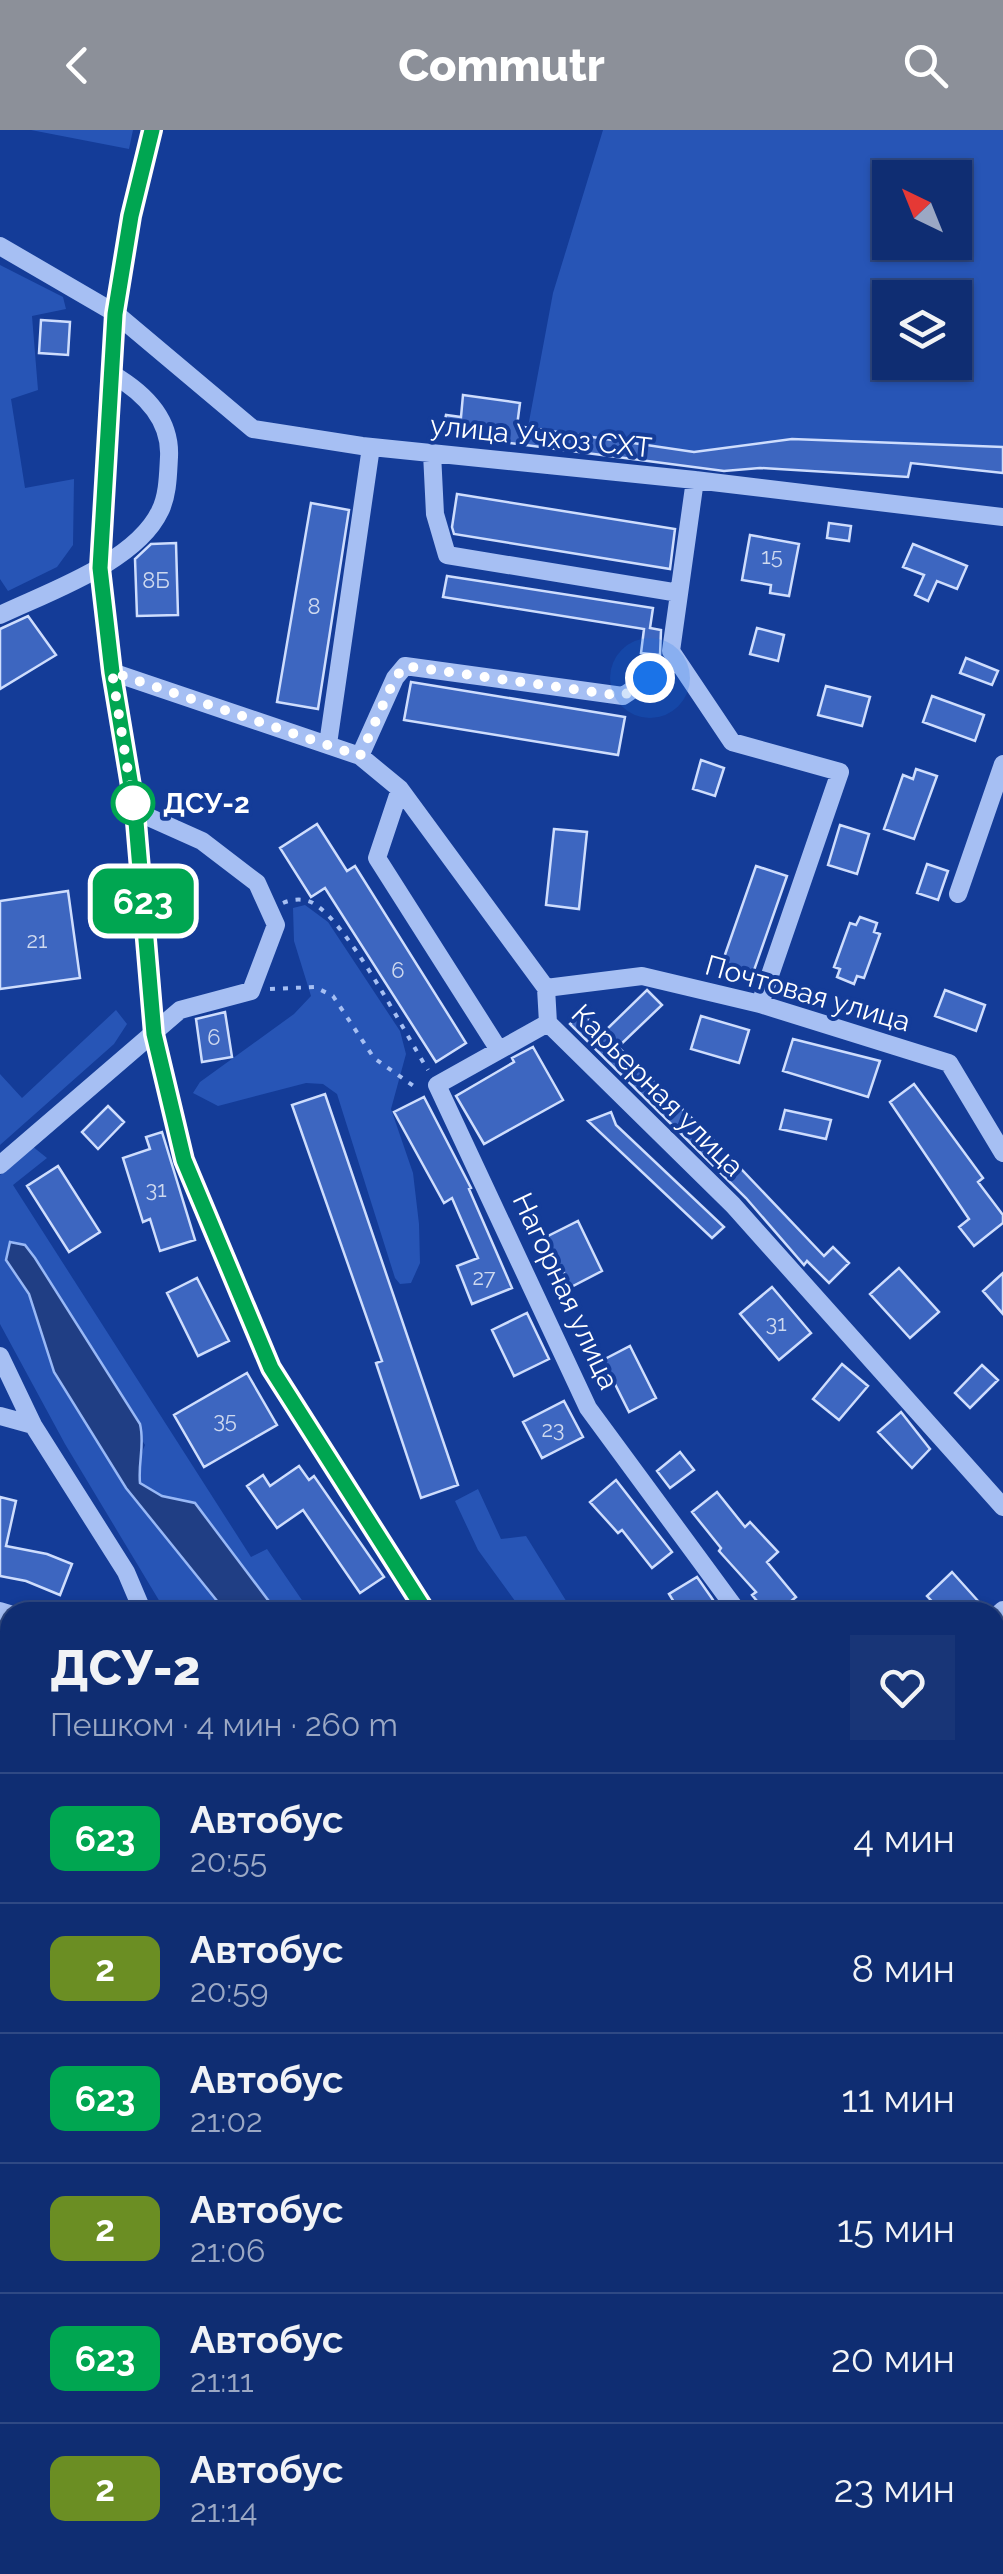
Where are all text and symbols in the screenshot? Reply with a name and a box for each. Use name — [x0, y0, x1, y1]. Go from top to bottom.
icon: back — [50, 38, 105, 93]
icon: search — [898, 38, 953, 93]
text: Commutr — [398, 39, 605, 92]
north arrow — [872, 160, 972, 260]
map controls — [872, 160, 972, 380]
button: layers — [872, 280, 972, 380]
street label: улица Учхоз СХТ — [428, 408, 653, 465]
house number: 15 — [761, 543, 783, 569]
house number: 8Б — [142, 567, 170, 593]
house number: 8 — [307, 593, 321, 619]
your location — [625, 653, 675, 703]
marker: ДСУ-2 — [112, 782, 154, 824]
place label: ДСУ-2 — [163, 787, 250, 820]
line badge: 623 — [86, 868, 200, 934]
text: 623 — [113, 881, 173, 922]
house number: 21 — [27, 927, 47, 953]
street label: Почтовая улица — [702, 948, 914, 1038]
house number: 6 — [391, 957, 405, 983]
street label: Карьерная улица — [565, 998, 750, 1183]
house number: 6 — [207, 1024, 221, 1050]
house number: 31 — [145, 1176, 167, 1202]
street label: Нагорная улица — [506, 1188, 625, 1395]
house number: 27 — [472, 1264, 496, 1290]
house number: 31 — [765, 1310, 787, 1336]
house number: 35 — [213, 1407, 237, 1433]
house number: 23 — [541, 1416, 565, 1442]
button: heart — [850, 1635, 955, 1740]
text: ДСУ-2 — [50, 1640, 201, 1696]
text: Пешком · 4 мин · 260 m — [50, 1706, 398, 1743]
text: Автобус — [190, 1797, 344, 1842]
text: 4 мин — [853, 1816, 955, 1861]
text: 623 — [75, 1818, 135, 1859]
text: 20:55 — [190, 1842, 267, 1879]
text: Автобус — [190, 1927, 344, 1972]
text: 8 мин — [851, 1946, 955, 1991]
text: 2 — [95, 1948, 115, 1989]
text: 20:59 — [190, 1972, 268, 2009]
text: Автобус — [190, 2057, 344, 2102]
text: 11 мин — [841, 2076, 955, 2121]
text: 623 — [75, 2078, 135, 2119]
text: 21:02 — [190, 2102, 263, 2139]
text: Автобус — [190, 2187, 344, 2232]
text: 15 мин — [837, 2206, 955, 2251]
text: 2 — [95, 2208, 115, 2249]
text: 21:06 — [190, 2232, 265, 2269]
text: Автобус — [190, 2317, 344, 2362]
text: 20 мин — [831, 2336, 955, 2381]
text: 623 — [75, 2338, 135, 2379]
text: 21:11 — [190, 2362, 254, 2399]
text: Автобус — [190, 2447, 344, 2492]
text: 23 мин — [834, 2466, 955, 2511]
text: 2 — [95, 2468, 115, 2509]
text: 21:14 — [190, 2492, 258, 2529]

